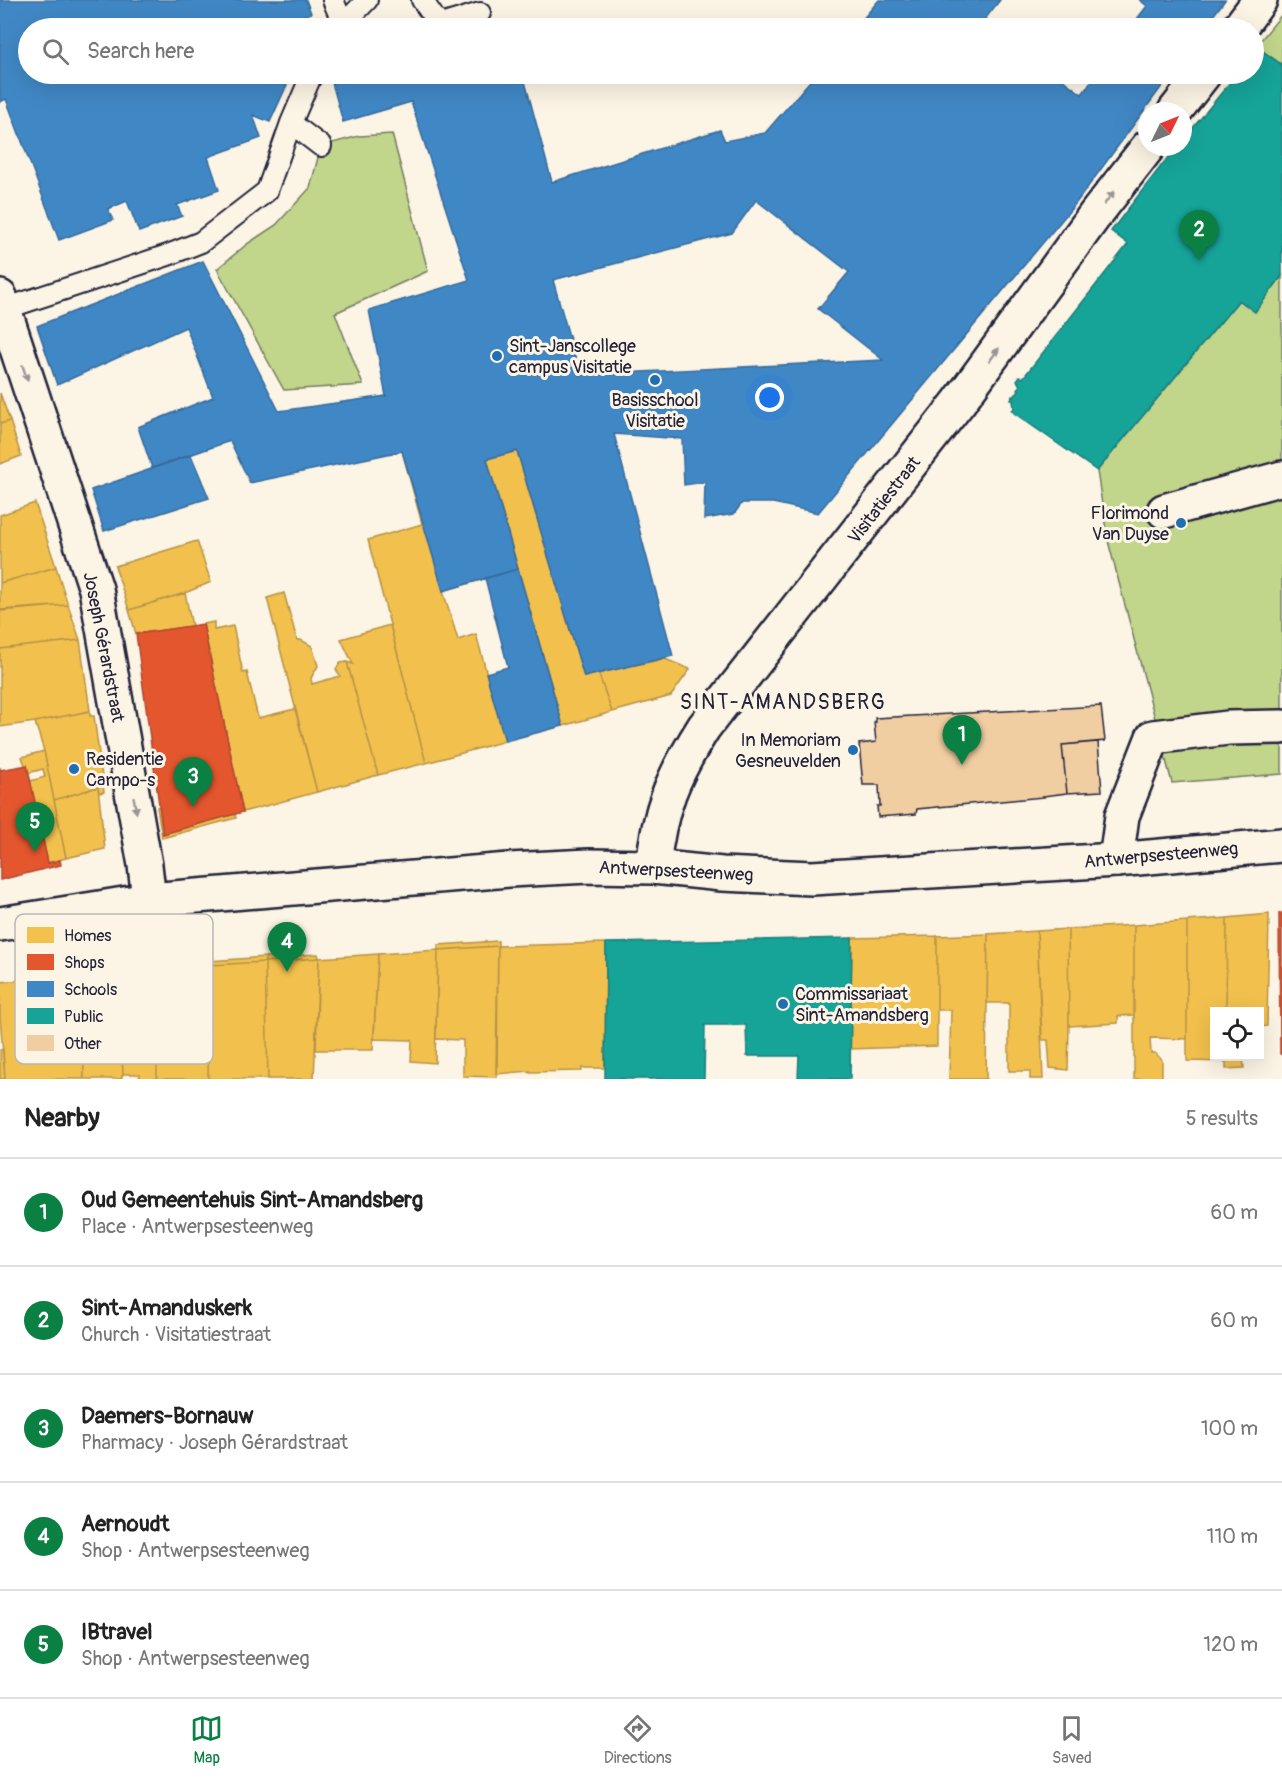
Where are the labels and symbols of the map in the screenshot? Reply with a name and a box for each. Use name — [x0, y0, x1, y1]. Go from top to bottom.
north arrow — [1138, 102, 1192, 156]
one-way arrow — [1102, 190, 1114, 205]
pin: 2 — [1180, 210, 1218, 260]
place label: Sint-Janscollege campus Visitatie — [509, 335, 636, 379]
one-way arrow — [987, 348, 999, 363]
marker: Sint-Janscollege campus Visitatie — [490, 349, 504, 363]
one-way arrow — [21, 364, 30, 382]
marker: Basisschool Visitatie — [648, 373, 662, 387]
your location — [755, 383, 784, 412]
place label: Basisschool Visitatie — [611, 389, 699, 433]
street label: Visitatiestraat — [843, 451, 926, 549]
place label: Florimond Van Duyse — [1091, 502, 1169, 546]
marker: Florimond Van Duyse — [1174, 516, 1188, 530]
street label: Joseph Gérardstraat — [78, 570, 129, 725]
district label: SINT-AMANDSBERG — [680, 689, 886, 716]
pin: 1 — [942, 716, 982, 765]
place label: In Memoriam Gesneuvelden — [735, 729, 841, 773]
marker: In Memoriam Gesneuvelden — [846, 743, 860, 757]
place label: Residentie Campo-s — [86, 748, 164, 792]
pin: 3 — [174, 758, 212, 807]
marker: Residentie Campo-s — [67, 762, 81, 776]
one-way arrow — [130, 796, 139, 815]
pin: 5 — [15, 802, 54, 852]
street label: Antwerpsesteenweg — [1083, 837, 1239, 874]
street label: Antwerpsesteenweg — [598, 856, 754, 887]
legend — [15, 914, 213, 1064]
pin: 4 — [268, 922, 306, 972]
text: Homes — [64, 926, 112, 946]
text: Shops — [64, 953, 104, 973]
text: Schools — [64, 980, 117, 1000]
place label: Commissariaat Sint-Amandsberg — [795, 983, 929, 1027]
marker: Commissariaat Sint-Amandsberg — [776, 997, 790, 1011]
text: Public — [64, 1007, 104, 1027]
text: Other — [64, 1034, 102, 1054]

